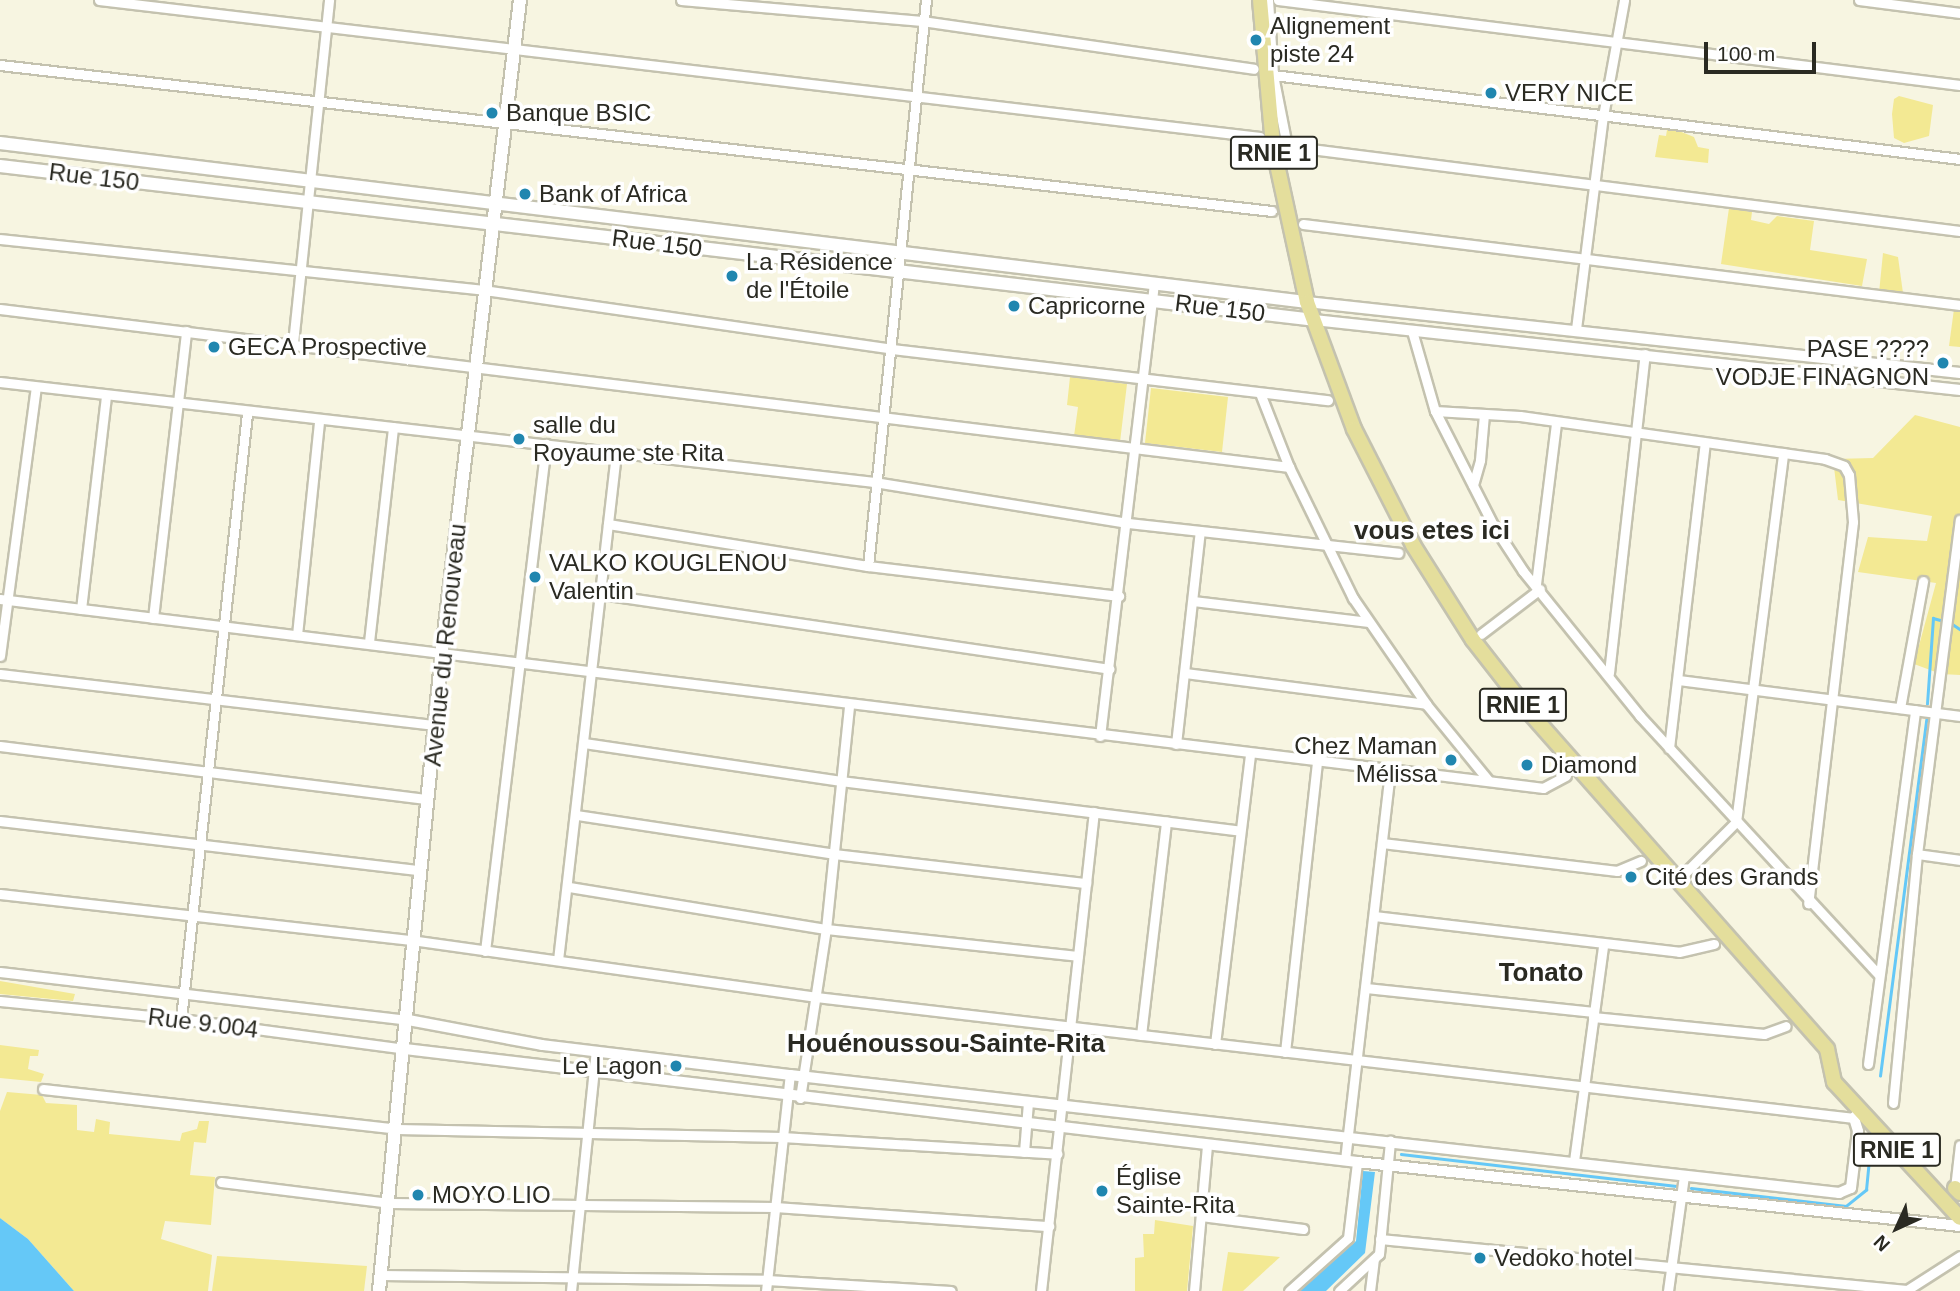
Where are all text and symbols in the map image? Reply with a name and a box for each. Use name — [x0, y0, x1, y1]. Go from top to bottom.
place label: Alignement piste 24 — [1270, 12, 1390, 68]
scale bar — [1708, 28, 1820, 72]
marker: Alignement piste 24 — [1248, 32, 1264, 48]
text: 100 m — [1717, 42, 1775, 65]
place label: VERY NICE — [1505, 79, 1634, 107]
marker: VERY NICE — [1483, 85, 1499, 101]
place label: Banque BSIC — [506, 99, 651, 127]
marker: Banque BSIC — [484, 105, 500, 121]
road number: RNIE 1 — [1228, 134, 1320, 172]
street label: Rue 150 — [47, 157, 141, 197]
place label: Bank of Africa — [539, 180, 688, 208]
marker: Bank of Africa — [517, 186, 533, 202]
street label: Rue 150 — [610, 223, 704, 263]
place label: La Résidence de l'Étoile — [746, 248, 893, 304]
marker: La Résidence de l'Étoile — [724, 268, 740, 284]
street label: Rue 150 — [1173, 288, 1267, 328]
place label: Capricorne — [1028, 292, 1145, 320]
marker: Capricorne — [1006, 298, 1022, 314]
place label: GECA Prospective — [228, 333, 428, 361]
place label: PASE ???? VODJE FINAGNON — [1716, 335, 1929, 391]
marker: GECA Prospective — [206, 339, 222, 355]
marker: PASE ???? VODJE FINAGNON — [1935, 355, 1951, 371]
place label: salle du Royaume ste Rita — [533, 411, 724, 467]
marker: salle du Royaume ste Rita — [511, 431, 527, 447]
district label: vous etes ici — [1354, 515, 1510, 547]
street label: Avenue du Renouveau — [418, 522, 472, 768]
place label: VALKO KOUGLENOU Valentin — [549, 549, 787, 605]
marker: VALKO KOUGLENOU Valentin — [527, 569, 543, 585]
road number: RNIE 1 — [1478, 685, 1568, 724]
place label: Chez Maman Mélissa — [1294, 732, 1437, 788]
place label: Diamond — [1541, 751, 1637, 779]
marker: Chez Maman Mélissa — [1443, 752, 1459, 768]
marker: Diamond — [1519, 757, 1535, 773]
place label: Cité des Grands — [1645, 863, 1818, 891]
marker: Cité des Grands — [1623, 869, 1639, 885]
district label: Tonato — [1499, 957, 1583, 989]
street label: Rue 9.004 — [146, 1002, 260, 1044]
district label: Houénoussou-Sainte-Rita — [787, 1028, 1105, 1060]
place label: Le Lagon — [562, 1052, 662, 1080]
marker: Le Lagon — [668, 1058, 684, 1074]
road number: RNIE 1 — [1852, 1130, 1942, 1170]
place label: Église Sainte-Rita — [1116, 1163, 1235, 1219]
place label: MOYO LIO — [432, 1181, 551, 1209]
marker: Église Sainte-Rita — [1094, 1183, 1110, 1199]
marker: MOYO LIO — [410, 1187, 426, 1203]
north arrow — [1862, 1193, 1932, 1263]
text: N — [1870, 1231, 1894, 1255]
place label: Vedoko hotel — [1494, 1244, 1633, 1272]
marker: Vedoko hotel — [1472, 1250, 1488, 1266]

